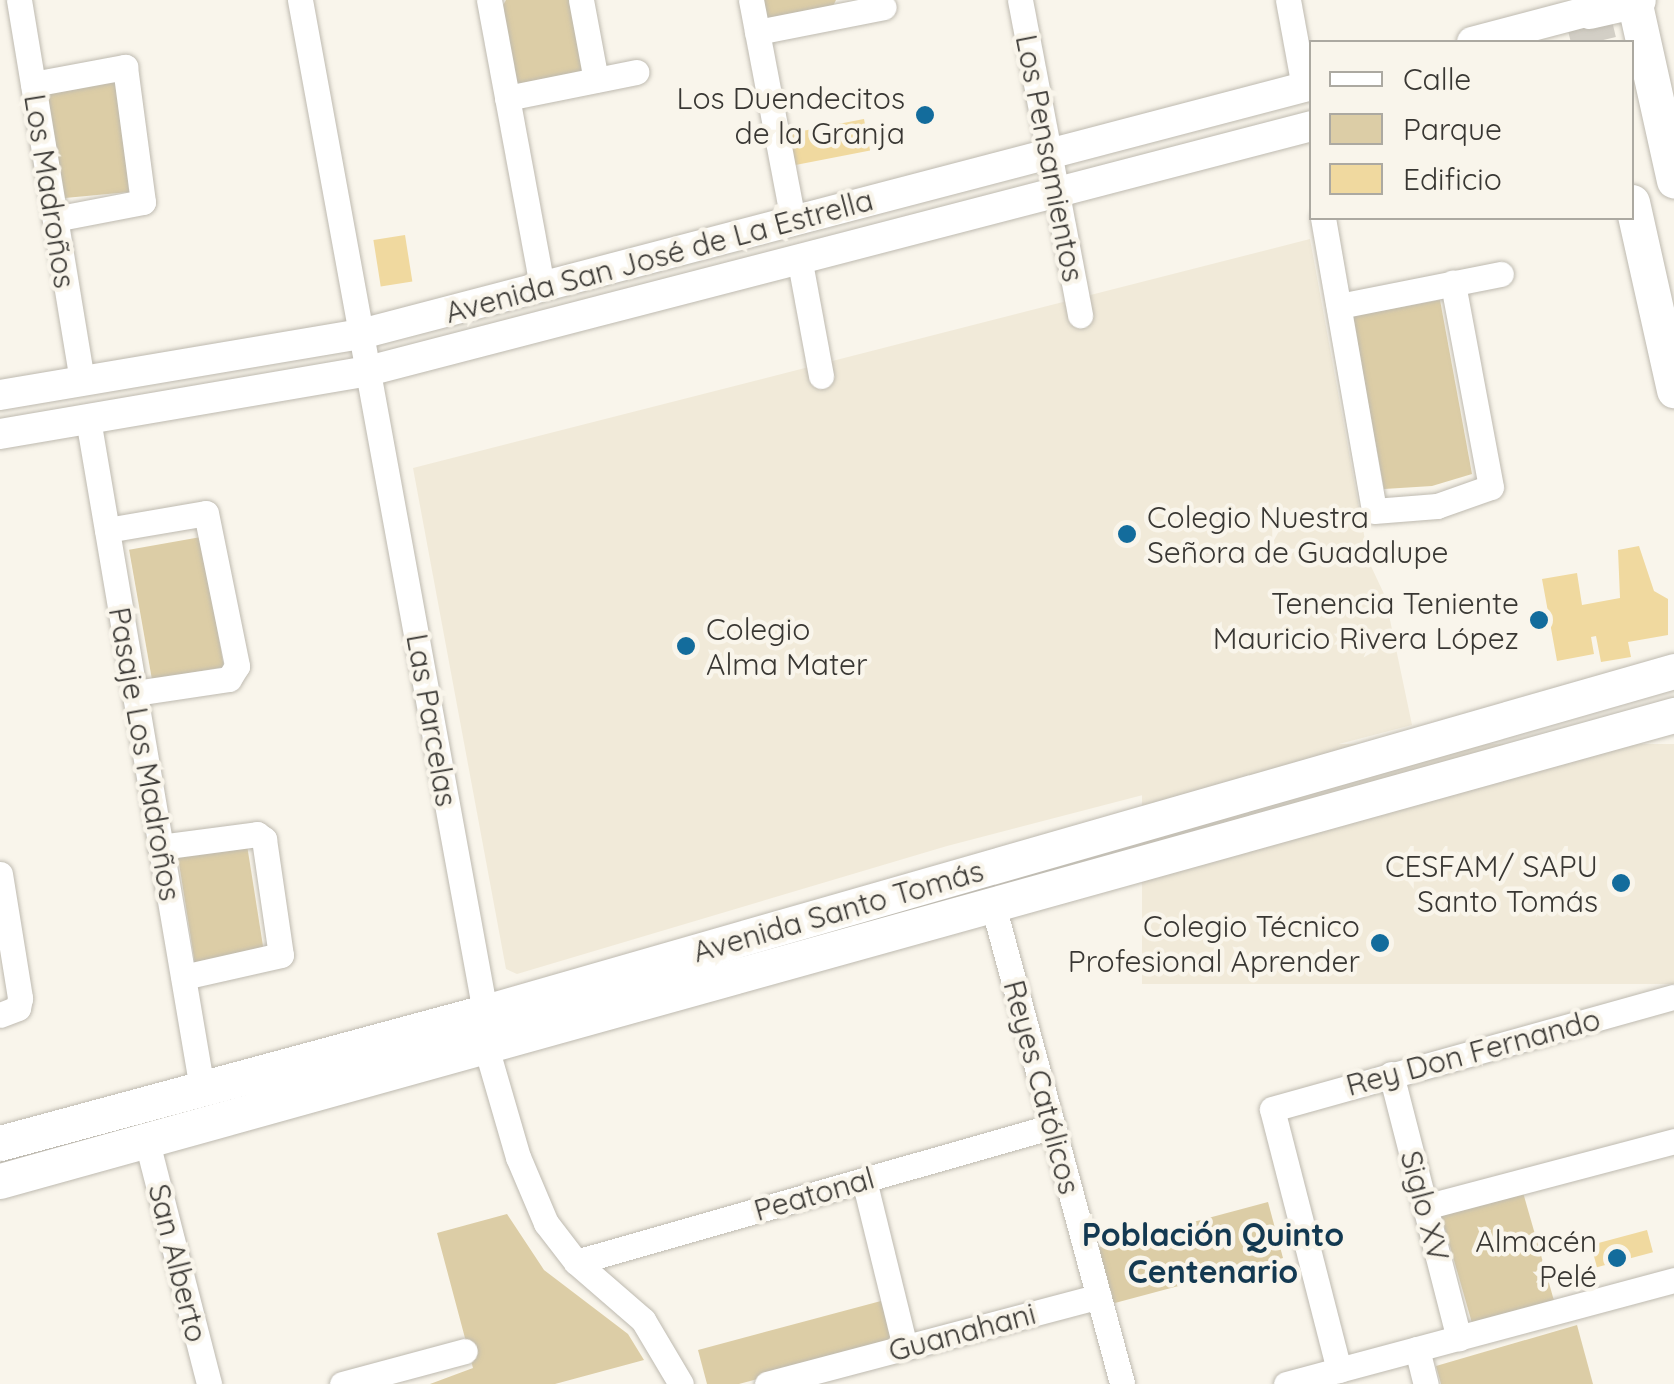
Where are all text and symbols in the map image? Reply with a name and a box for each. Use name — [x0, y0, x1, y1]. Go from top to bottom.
street label: Los Pensamientos — [1008, 31, 1092, 285]
legend — [1309, 40, 1634, 220]
text: Calle — [1403, 60, 1471, 98]
place label: Los Duendecitos de la Granja — [676, 80, 905, 150]
street label: Los Madroños — [17, 91, 83, 291]
marker: Los Duendecitos de la Granja — [914, 104, 936, 126]
text: Parque — [1403, 110, 1502, 148]
text: Edificio — [1403, 160, 1502, 198]
street label: Avenida San José de La Estrella — [441, 181, 877, 331]
place label: Colegio Nuestra Señora de Guadalupe — [1147, 499, 1449, 570]
marker: Colegio Nuestra Señora de Guadalupe — [1116, 523, 1138, 545]
place label: Tenencia Teniente Mauricio Rivera López — [1213, 585, 1519, 656]
street label: Pasaje Los Madroños — [101, 604, 189, 904]
marker: Tenencia Teniente Mauricio Rivera López — [1528, 609, 1550, 631]
place label: Colegio Alma Mater — [706, 611, 868, 682]
street label: Las Parcelas — [399, 631, 465, 809]
marker: Colegio Alma Mater — [675, 635, 697, 657]
place label: CESFAM/ SAPU Santo Tomás — [1385, 848, 1598, 918]
street label: Avenida Santo Tomás — [689, 852, 987, 970]
marker: CESFAM/ SAPU Santo Tomás — [1608, 870, 1634, 896]
place label: Colegio Técnico Profesional Aprender — [1068, 908, 1360, 978]
marker: Colegio Técnico Profesional Aprender — [1369, 932, 1391, 954]
street label: Reyes Católicos — [996, 976, 1088, 1198]
street label: Rey Don Fernando — [1342, 1001, 1604, 1103]
street label: Siglo XV — [1393, 1147, 1457, 1265]
street label: Peatonal — [750, 1160, 878, 1228]
street label: San Alberto — [141, 1180, 215, 1346]
district label: Población Quinto Centenario — [1082, 1216, 1344, 1291]
place label: Almacén Pelé — [1475, 1223, 1597, 1294]
marker: Almacén Pelé — [1606, 1247, 1628, 1269]
street label: Guanahani — [885, 1295, 1039, 1369]

